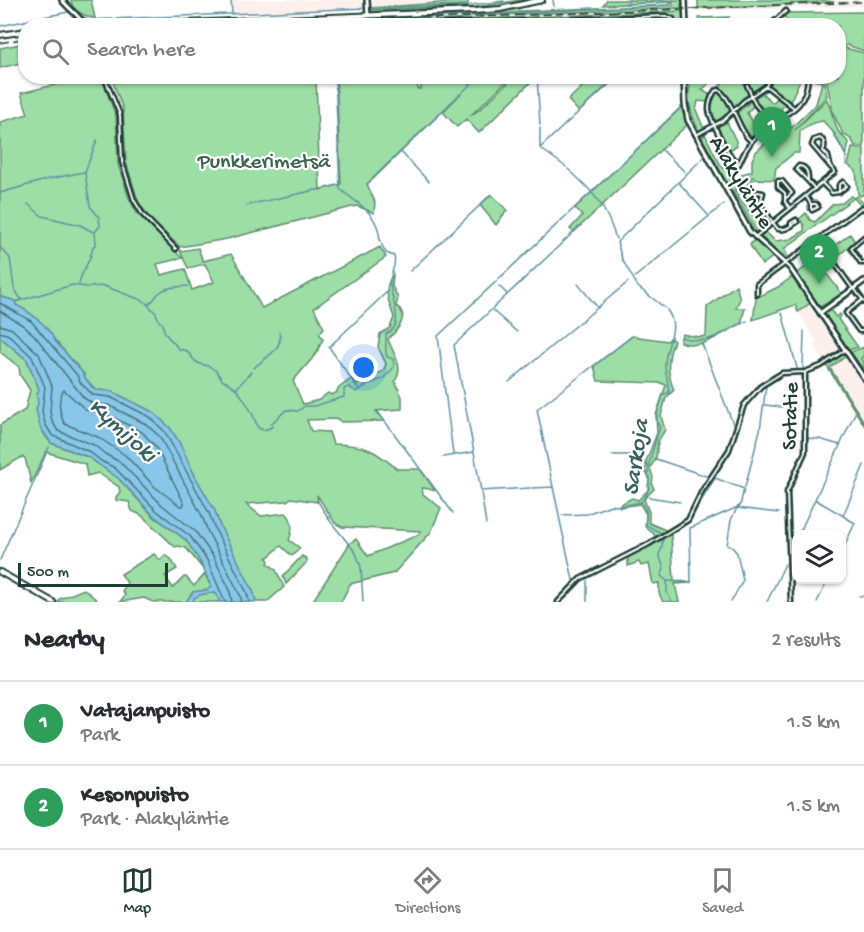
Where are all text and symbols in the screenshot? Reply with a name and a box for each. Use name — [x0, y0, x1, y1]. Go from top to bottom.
search box — [18, 18, 846, 84]
icon: search — [39, 35, 72, 68]
text: Search here — [87, 38, 195, 64]
pin: 1 — [752, 108, 792, 157]
street label: Alakyläntie — [702, 132, 778, 235]
park label: Punkkerimetsä — [197, 150, 331, 176]
pin: 2 — [800, 234, 838, 284]
your location — [349, 353, 378, 382]
street label: Sotatie — [778, 381, 806, 451]
water label: Kymijoki — [81, 393, 164, 472]
water label: Sarkoja — [618, 416, 657, 497]
map controls — [792, 530, 846, 584]
button: layers — [792, 530, 846, 584]
scale bar — [18, 560, 168, 588]
text: 500 m — [27, 564, 69, 583]
text: Nearby — [24, 626, 105, 657]
text: 2 results — [771, 630, 840, 653]
text: Vatajanpuisto — [81, 699, 210, 725]
text: 1 — [39, 712, 48, 735]
text: 1.5 km — [787, 712, 840, 735]
text: Park — [81, 725, 119, 748]
text: Kesonpuisto — [81, 783, 189, 809]
text: 2 — [39, 796, 48, 819]
text: 1.5 km — [787, 796, 840, 819]
text: Park · Alakyläntie — [81, 809, 229, 832]
tab: Map — [121, 864, 154, 919]
tab: Directions — [395, 864, 461, 919]
tab: Saved — [702, 864, 743, 919]

